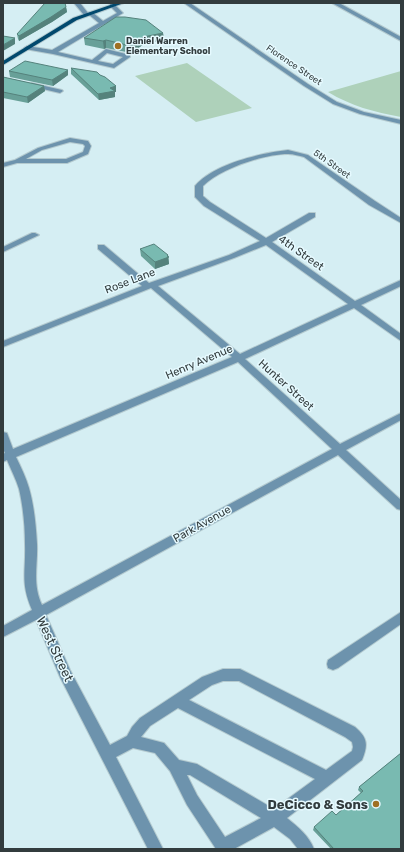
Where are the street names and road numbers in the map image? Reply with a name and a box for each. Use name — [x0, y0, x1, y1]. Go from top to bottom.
street label: Florence Street — [264, 43, 324, 87]
street label: 5th Street — [312, 148, 353, 181]
street label: 4th Street — [276, 233, 327, 274]
street label: Rose Lane — [103, 265, 157, 297]
street label: Henry Avenue — [164, 342, 234, 382]
street label: Hunter Street — [256, 357, 317, 414]
street label: Park Avenue — [171, 503, 233, 545]
street label: West Street — [33, 614, 77, 684]

